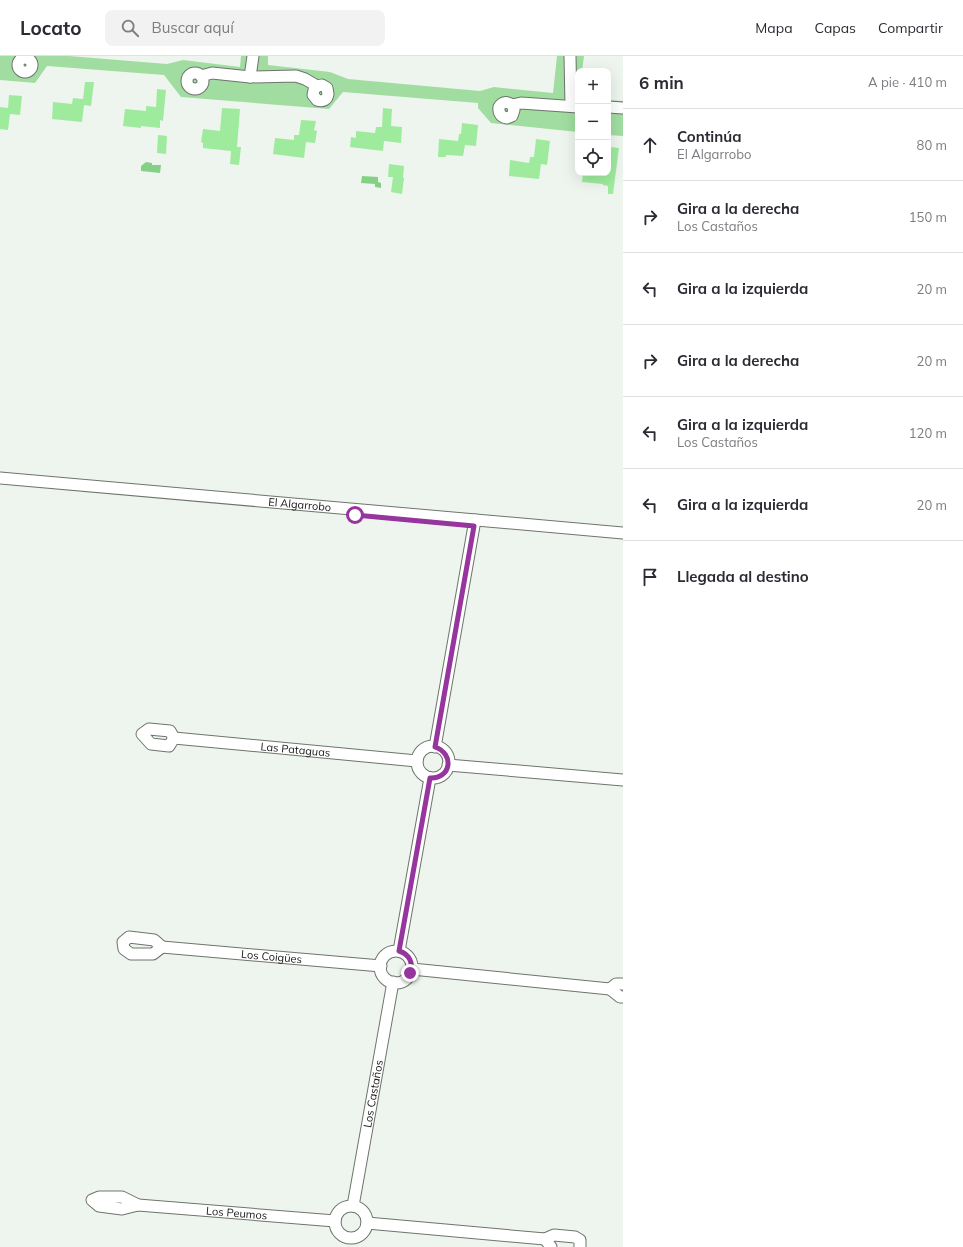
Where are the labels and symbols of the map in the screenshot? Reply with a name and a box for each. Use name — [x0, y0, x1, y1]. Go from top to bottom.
street label: El Algarrobo — [268, 495, 332, 514]
route start — [346, 506, 364, 524]
street label: Las Pataguas — [260, 739, 331, 760]
street label: Los Coigües — [241, 947, 303, 966]
route end — [401, 964, 419, 982]
street label: Los Castaños — [360, 1059, 386, 1129]
street label: Los Peumos — [206, 1204, 268, 1222]

